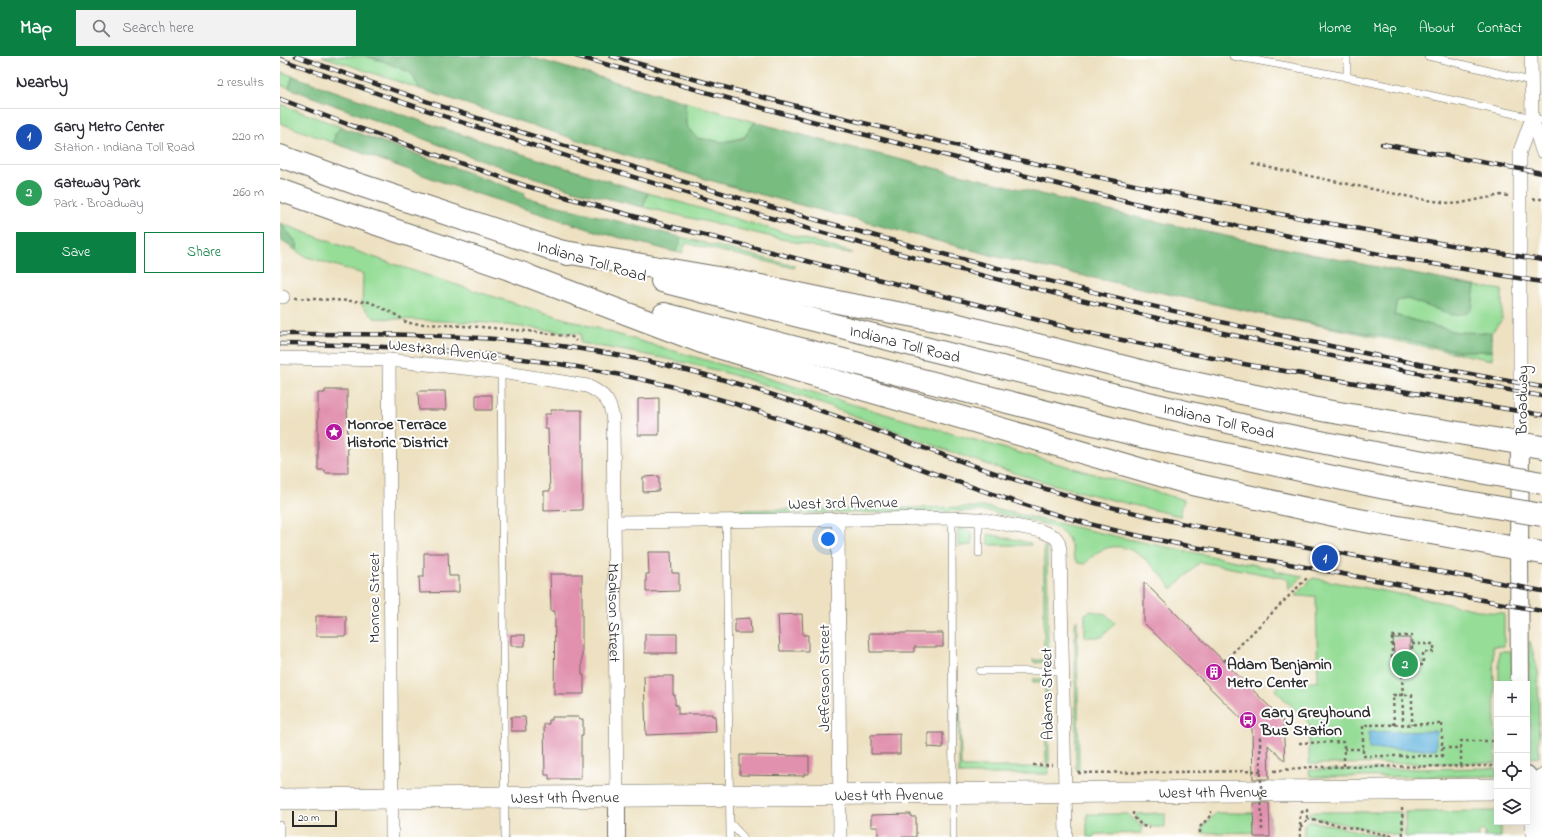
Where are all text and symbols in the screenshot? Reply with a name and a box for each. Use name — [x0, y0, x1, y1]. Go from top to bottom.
search box — [76, 10, 356, 46]
text: Map — [20, 15, 52, 42]
icon: search — [90, 17, 112, 39]
text: Search here — [122, 17, 194, 39]
text: Home — [1319, 18, 1351, 39]
text: Map — [1373, 18, 1397, 39]
text: About — [1419, 18, 1455, 39]
text: Contact — [1477, 18, 1522, 39]
text: Nearby — [16, 70, 68, 95]
text: 2 results — [217, 73, 264, 92]
text: Gary Metro Center — [54, 116, 164, 138]
text: 1 — [27, 127, 31, 146]
text: 220 m — [232, 127, 264, 146]
text: Station · Indiana Toll Road — [54, 138, 195, 157]
text: Gateway Park — [54, 172, 140, 194]
text: 2 — [26, 183, 32, 202]
text: 260 m — [233, 183, 264, 202]
text: Park · Broadway — [54, 194, 143, 213]
button: Save — [16, 232, 136, 273]
button: Share — [144, 232, 264, 273]
street label: Indiana Toll Road — [534, 235, 649, 289]
street label: Indiana Toll Road — [847, 319, 963, 371]
street label: West 3rd Avenue — [387, 333, 499, 369]
street label: Broadway — [1510, 365, 1536, 436]
street label: Indiana Toll Road — [1161, 397, 1277, 446]
place label: Monroe Terrace Historic District — [347, 413, 449, 455]
place icon: Monroe Terrace Historic District — [324, 422, 344, 442]
street label: West 3rd Avenue — [788, 491, 899, 517]
your location — [818, 529, 838, 549]
pin: 1 — [1312, 543, 1338, 573]
street label: Monroe Street — [363, 552, 387, 643]
street label: Madison Street — [601, 563, 626, 663]
street label: Jefferson Street — [813, 624, 837, 732]
street label: Adams Street — [1035, 647, 1061, 740]
pin: 2 — [1392, 649, 1418, 679]
place label: Adam Benjamin Metro Center — [1227, 653, 1332, 695]
building icon: Adam Benjamin Metro Center — [1204, 662, 1224, 682]
map controls — [1494, 681, 1530, 825]
button: + — [1494, 681, 1530, 717]
place label: Gary Greyhound Bus Station — [1260, 701, 1371, 743]
bus stop icon: Gary Greyhound Bus Station — [1238, 710, 1258, 730]
button: − — [1494, 717, 1530, 753]
button: locate — [1494, 753, 1530, 789]
street label: West 4th Avenue — [1159, 781, 1268, 806]
street label: West 4th Avenue — [835, 784, 944, 808]
street label: West 4th Avenue — [511, 786, 620, 811]
button: layers — [1494, 789, 1530, 825]
scale bar — [292, 809, 337, 828]
text: 20 m — [298, 810, 320, 826]

